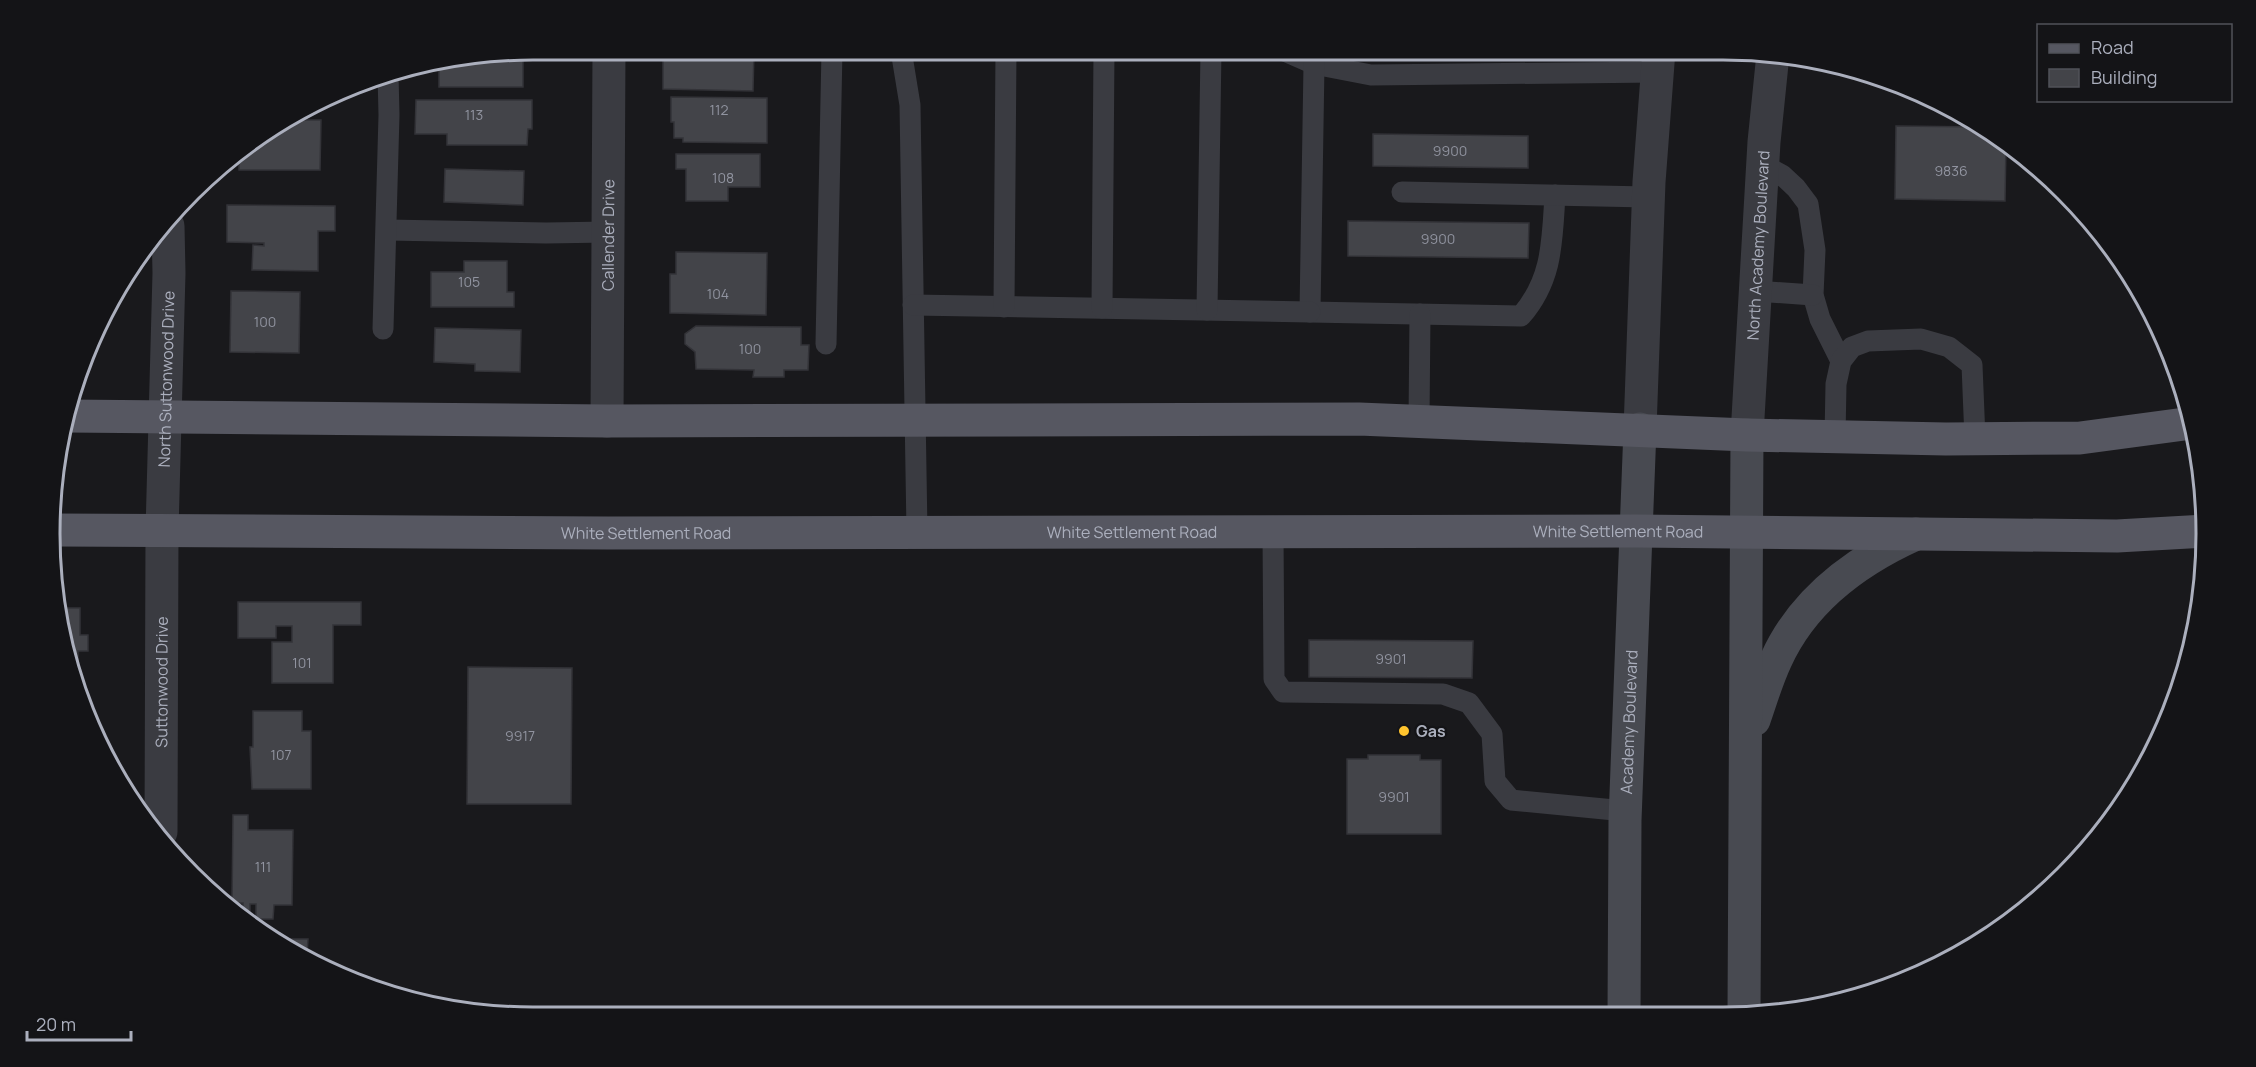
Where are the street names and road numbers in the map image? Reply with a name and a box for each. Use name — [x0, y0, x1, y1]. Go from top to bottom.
street label: North Academy Boulevard — [1742, 150, 1774, 341]
street label: Callender Drive — [597, 179, 619, 291]
street label: North Suttonwood Drive — [153, 290, 180, 468]
street label: White Settlement Road — [1533, 520, 1703, 543]
street label: White Settlement Road — [1047, 521, 1217, 543]
street label: White Settlement Road — [561, 522, 731, 544]
street label: Suttonwood Drive — [150, 616, 173, 748]
street label: Academy Boulevard — [1615, 649, 1643, 795]

